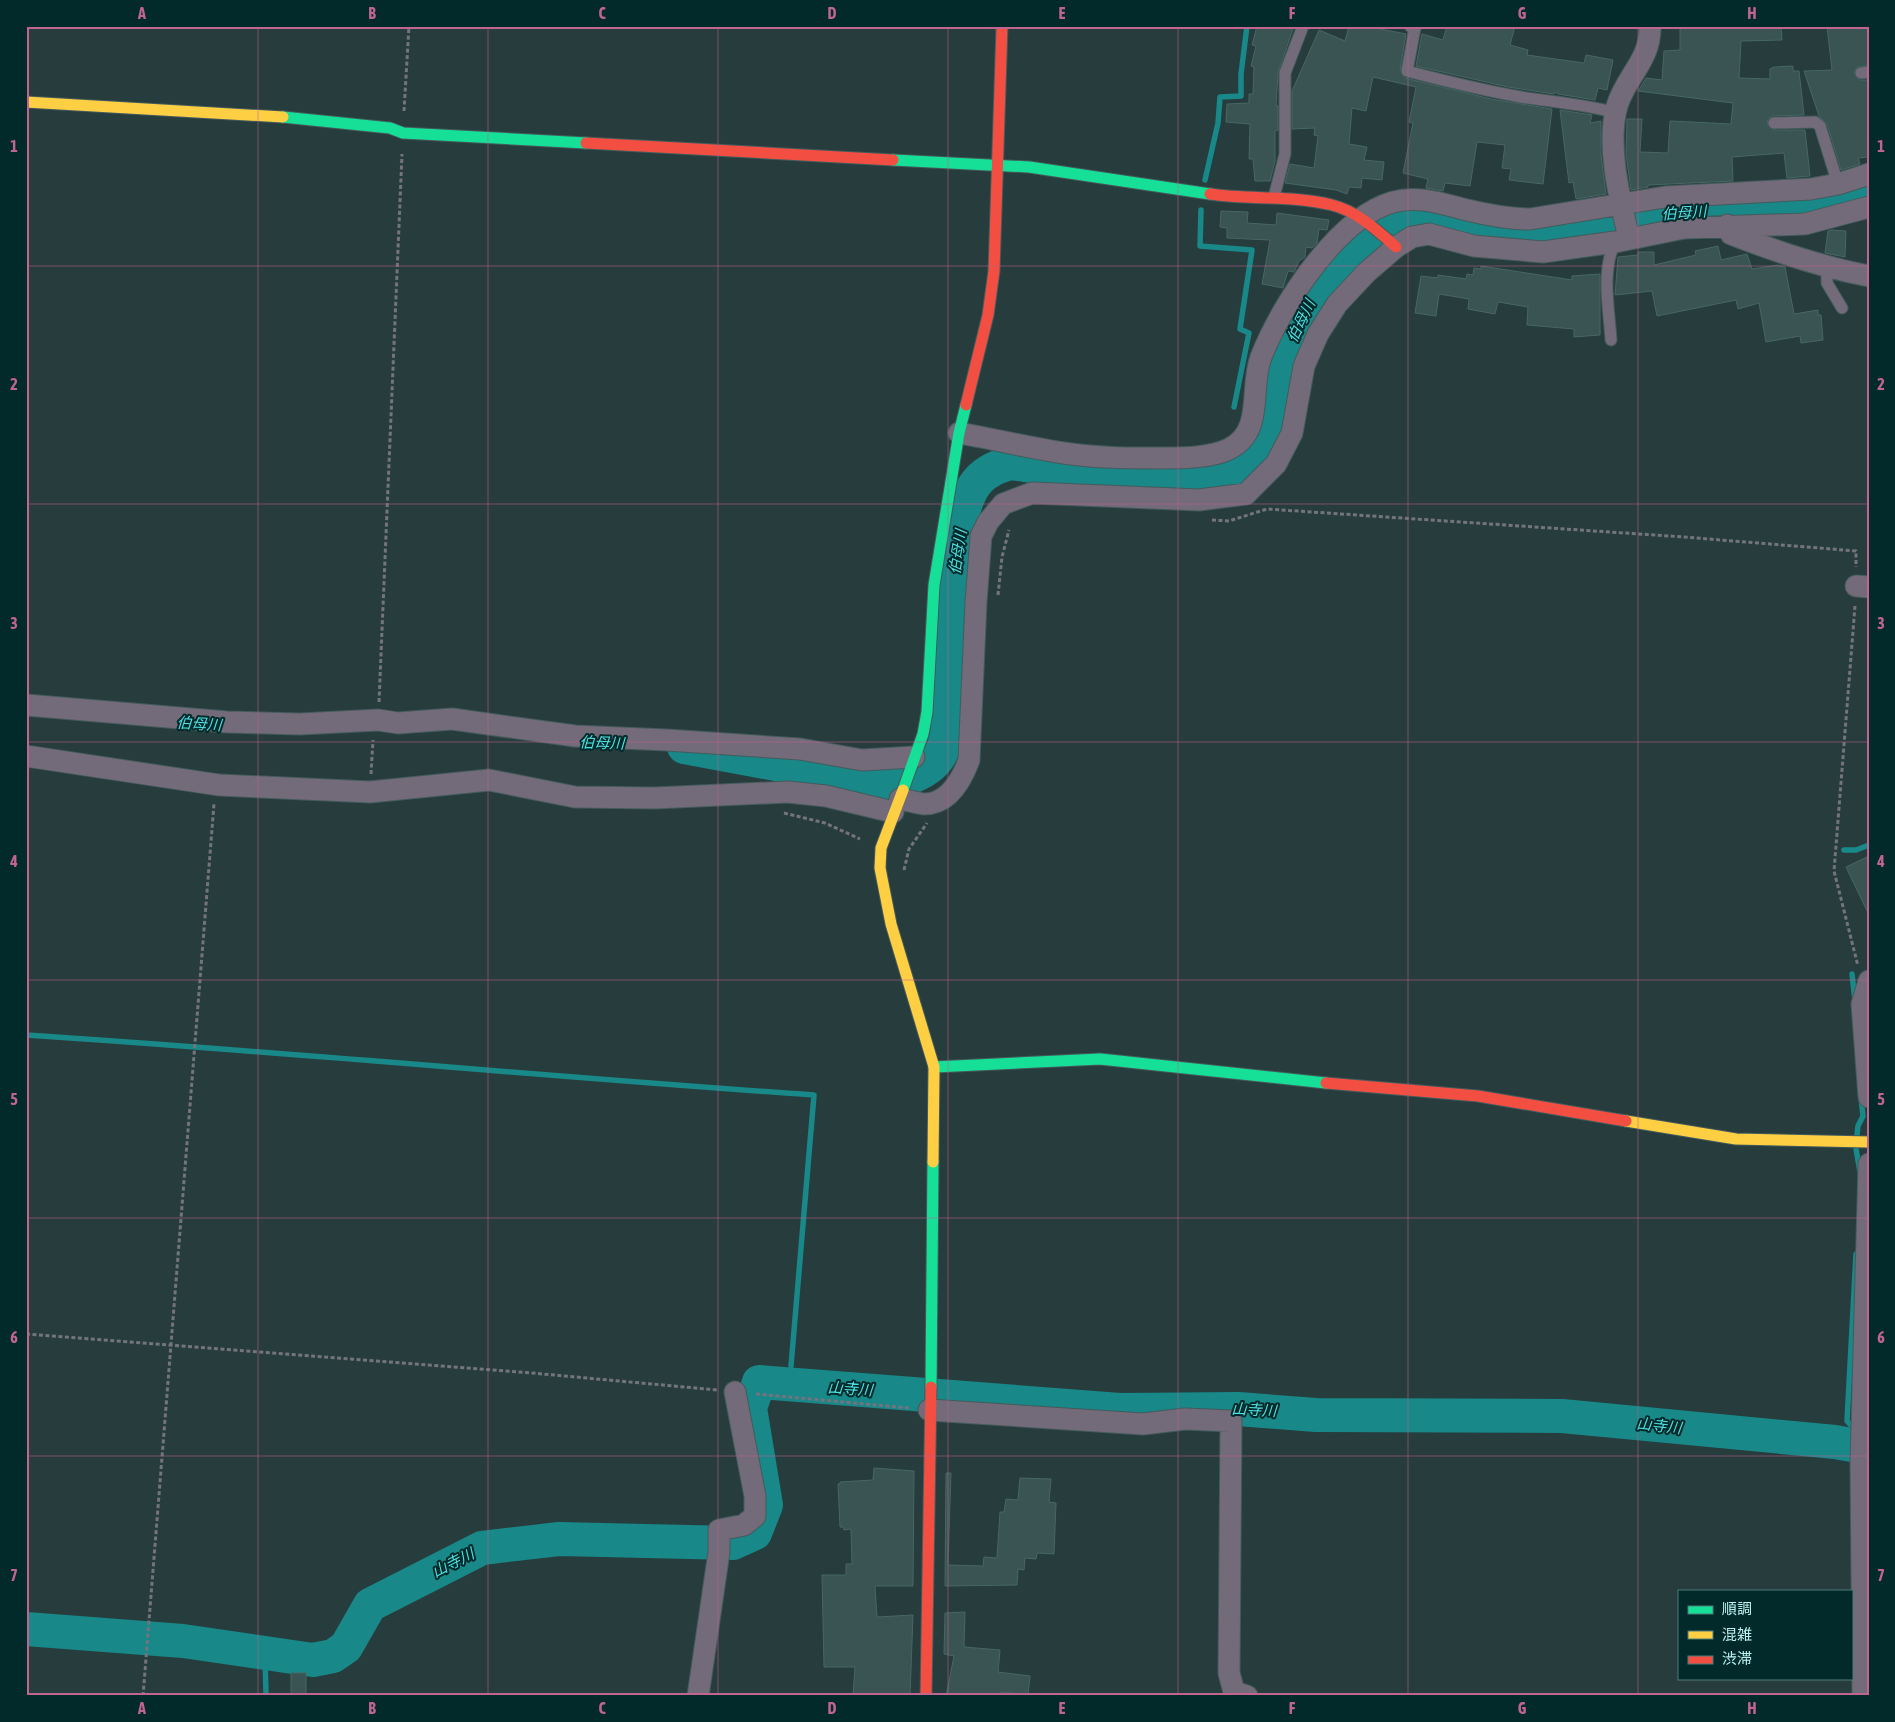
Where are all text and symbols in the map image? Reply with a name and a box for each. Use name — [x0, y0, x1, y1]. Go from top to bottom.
text: A — [137, 4, 146, 22]
text: B — [368, 4, 376, 22]
text: C — [598, 4, 606, 22]
text: D — [828, 4, 837, 22]
text: E — [1059, 4, 1066, 22]
text: F — [1289, 4, 1296, 22]
text: G — [1518, 4, 1527, 22]
text: H — [1747, 4, 1757, 22]
text: 1 — [10, 137, 18, 155]
text: 1 — [1877, 137, 1885, 155]
water label: 伯母川 — [1661, 202, 1709, 223]
water label: 伯母川 — [1283, 295, 1319, 345]
text: 2 — [10, 375, 18, 393]
text: 2 — [1877, 375, 1885, 393]
water label: 伯母川 — [946, 526, 970, 575]
text: 3 — [10, 614, 18, 632]
text: 3 — [1877, 614, 1885, 632]
water label: 伯母川 — [176, 713, 224, 734]
water label: 伯母川 — [579, 733, 627, 752]
text: 4 — [9, 852, 18, 870]
text: 4 — [1876, 852, 1885, 870]
text: 5 — [10, 1090, 18, 1108]
text: 5 — [1877, 1090, 1885, 1108]
text: 6 — [10, 1328, 18, 1346]
text: 6 — [1877, 1328, 1885, 1346]
water label: 山寺川 — [827, 1378, 875, 1399]
water label: 山寺川 — [1231, 1400, 1279, 1419]
water label: 山寺川 — [1636, 1415, 1684, 1437]
water label: 山寺川 — [429, 1544, 478, 1580]
text: 7 — [10, 1566, 18, 1584]
text: 7 — [1877, 1566, 1885, 1584]
legend — [1678, 1590, 1852, 1680]
text: 順調 — [1722, 1600, 1752, 1617]
text: 混雑 — [1722, 1626, 1752, 1643]
text: 渋滞 — [1722, 1650, 1752, 1667]
text: A — [137, 1699, 146, 1717]
text: B — [368, 1699, 376, 1717]
text: C — [598, 1699, 606, 1717]
text: D — [828, 1699, 837, 1717]
text: E — [1059, 1699, 1066, 1717]
text: F — [1289, 1699, 1296, 1717]
text: G — [1518, 1699, 1527, 1717]
text: H — [1747, 1699, 1757, 1717]

